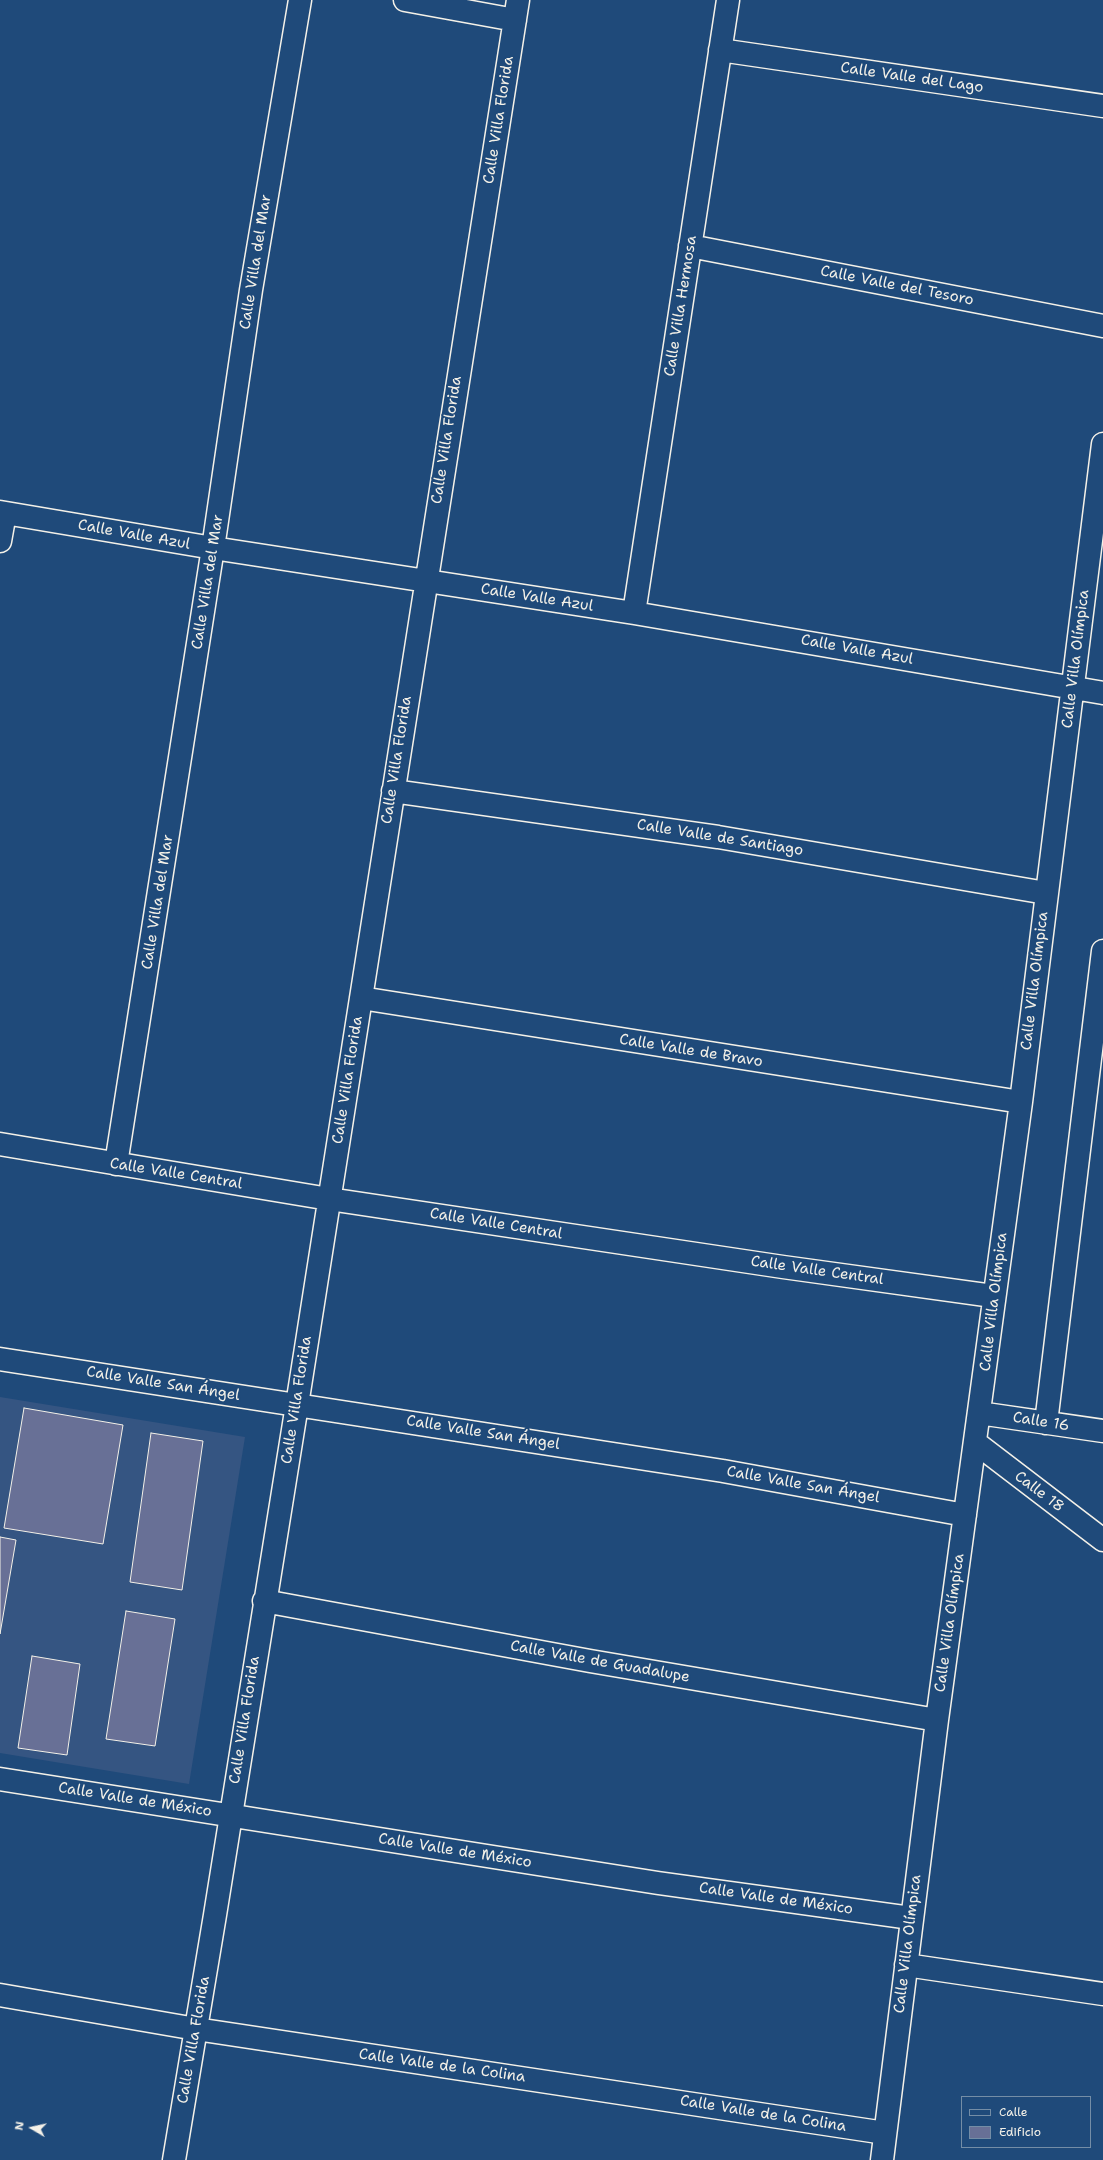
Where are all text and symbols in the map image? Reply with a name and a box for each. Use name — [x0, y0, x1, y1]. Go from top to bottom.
street label: Calle Villa Florida — [480, 55, 518, 185]
street label: Calle Valle del Lago — [839, 59, 985, 97]
street label: Calle Villa del Mar — [236, 193, 276, 331]
street label: Calle Villa Hermosa — [661, 234, 701, 378]
street label: Calle Valle del Tesoro — [819, 262, 975, 310]
street label: Calle Villa Florida — [428, 375, 466, 505]
street label: Calle Villa del Mar — [188, 513, 228, 651]
street label: Calle Valle Azul — [76, 516, 192, 554]
street label: Calle Valle Azul — [479, 580, 595, 616]
street label: Calle Villa Olímpica — [1059, 589, 1093, 729]
street label: Calle Valle Azul — [799, 631, 915, 669]
street label: Calle Villa Florida — [378, 695, 416, 825]
street label: Calle Valle de Santiago — [635, 816, 805, 860]
street label: Calle Villa del Mar — [138, 833, 178, 971]
street label: Calle Villa Olímpica — [1018, 911, 1052, 1051]
street label: Calle Villa Florida — [329, 1015, 367, 1145]
street label: Calle Valle de Bravo — [618, 1031, 764, 1071]
street label: Calle Valle Central — [108, 1155, 244, 1193]
street label: Calle Valle Central — [428, 1205, 564, 1243]
street label: Calle Villa Olímpica — [977, 1232, 1011, 1372]
street label: Calle Valle Central — [749, 1253, 885, 1289]
street label: Calle Villa Florida — [278, 1335, 316, 1465]
street label: Calle Valle San Ángel — [85, 1363, 241, 1405]
street label: Calle 16 — [1011, 1409, 1071, 1435]
street label: Calle Valle San Ángel — [405, 1412, 561, 1454]
street label: Calle Valle San Ángel — [725, 1463, 881, 1507]
street label: Calle 18 — [1011, 1468, 1067, 1516]
street label: Calle Villa Olímpica — [931, 1553, 969, 1693]
street label: Calle Valle de Guadalupe — [509, 1637, 691, 1687]
street label: Calle Villa Florida — [226, 1655, 264, 1785]
street label: Calle Valle de México — [57, 1779, 213, 1821]
street label: Calle Valle de México — [377, 1830, 533, 1872]
street label: Calle Villa Olímpica — [891, 1874, 925, 2014]
street label: Calle Valle de México — [698, 1879, 854, 1919]
street label: Calle Villa Florida — [174, 1975, 214, 2105]
street label: Calle Valle de la Colina — [358, 2045, 526, 2087]
street label: Calle Valle de la Colina — [679, 2092, 847, 2136]
legend — [961, 2096, 1091, 2148]
text: Calle — [999, 2104, 1028, 2120]
north arrow — [12, 2108, 52, 2148]
text: N — [12, 2121, 28, 2132]
text: Edificio — [999, 2124, 1041, 2140]

